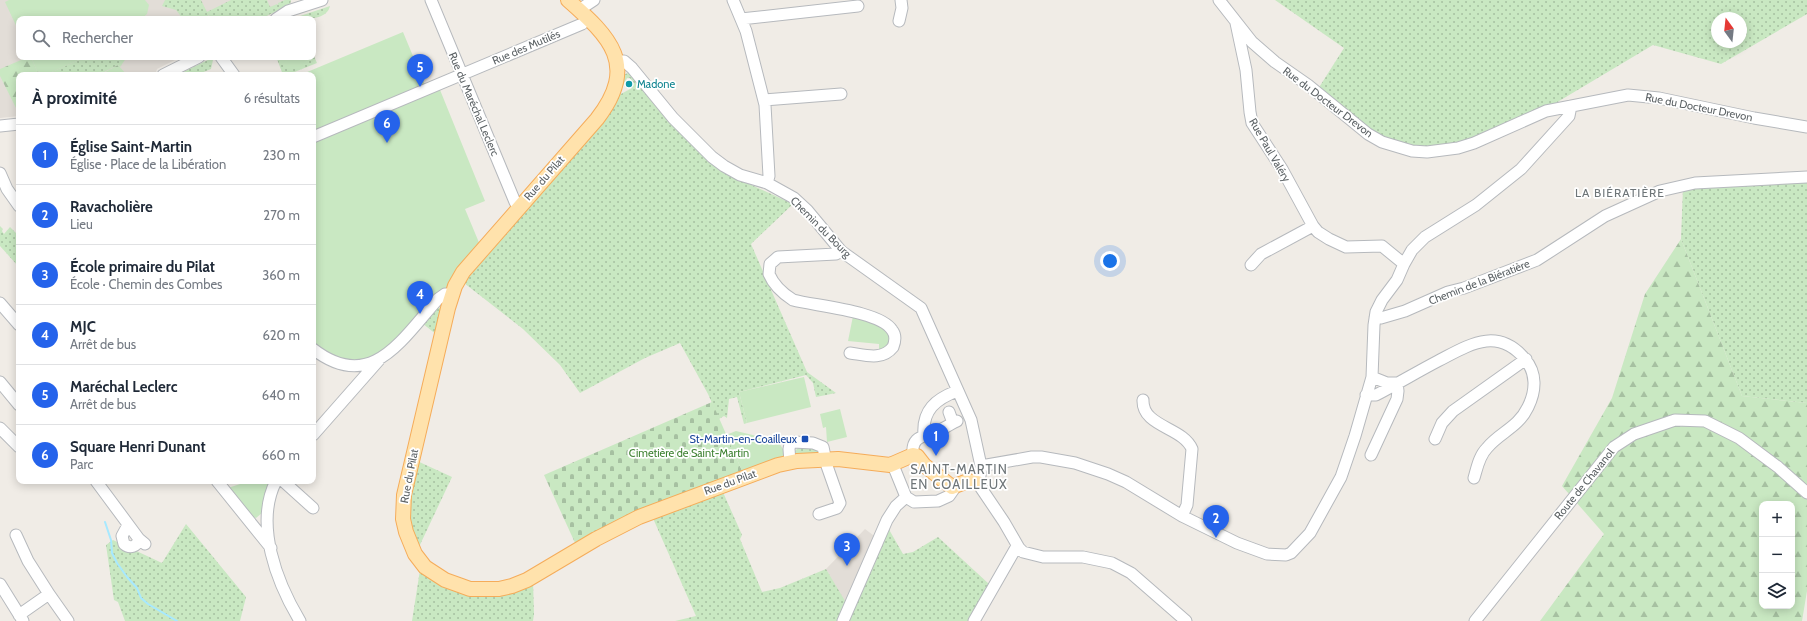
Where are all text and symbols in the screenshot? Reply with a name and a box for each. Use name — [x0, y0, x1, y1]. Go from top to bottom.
north arrow — [1711, 12, 1747, 48]
search box — [16, 16, 316, 60]
street label: Rue des Mutilés — [490, 26, 562, 68]
icon: search — [30, 27, 52, 49]
text: Rechercher — [62, 29, 133, 47]
street label: Rue du Maréchal Leclerc — [446, 50, 502, 158]
pin: 5 — [407, 54, 433, 87]
street label: Rue du Docteur Drevon — [1280, 64, 1376, 140]
place label: Madone — [637, 77, 675, 91]
marker: Madone — [624, 79, 634, 89]
text: À proximité — [32, 88, 117, 108]
text: 6 résultats — [244, 90, 300, 106]
street label: Rue du Docteur Drevon — [1644, 90, 1754, 124]
pin: 6 — [374, 110, 400, 143]
street label: Rue Paul Valéry — [1246, 116, 1294, 185]
text: Église Saint-Martin — [70, 138, 192, 156]
text: 1 — [43, 147, 47, 163]
text: 230 m — [263, 147, 300, 163]
street label: Rue du Pilat — [521, 153, 567, 203]
text: Église · Place de la Libération — [70, 156, 226, 172]
district label: LA BIÉRATIÈRE — [1575, 185, 1665, 200]
street label: Chemin du Bourg — [788, 194, 855, 261]
text: Ravacholière — [70, 198, 153, 216]
text: 2 — [42, 207, 48, 223]
text: 270 m — [263, 207, 300, 223]
text: Lieu — [70, 216, 93, 232]
your location — [1100, 251, 1120, 271]
street label: Chemin de la Biératière — [1426, 256, 1532, 308]
text: École primaire du Pilat — [70, 258, 215, 276]
text: 3 — [41, 267, 49, 283]
text: 360 m — [262, 267, 300, 283]
text: École · Chemin des Combes — [70, 276, 222, 292]
pin: 4 — [407, 281, 433, 314]
text: MJC — [70, 318, 96, 336]
text: 4 — [41, 327, 49, 343]
text: 620 m — [262, 327, 300, 343]
text: Arrêt de bus — [70, 336, 136, 352]
text: Maréchal Leclerc — [70, 378, 178, 396]
text: 5 — [42, 387, 48, 403]
text: 640 m — [262, 387, 300, 403]
text: Arrêt de bus — [70, 396, 136, 412]
pin: 1 — [923, 423, 949, 456]
place label: St-Martin-en-Coailleux — [689, 432, 798, 446]
marker: St-Martin-en-Coailleux — [800, 434, 810, 444]
text: Square Henri Dunant — [70, 438, 206, 456]
street label: Route de Chavanol — [1551, 445, 1617, 522]
park label: Cimetière de Saint-Martin — [629, 446, 749, 460]
text: 6 — [41, 447, 49, 463]
text: 660 m — [262, 447, 300, 463]
street label: Rue du Pilat — [397, 448, 421, 504]
text: Parc — [70, 456, 93, 472]
district label: SAINT-MARTIN EN COAILLEUX — [910, 461, 1008, 492]
street label: Rue du Pilat — [702, 466, 758, 498]
map controls — [1759, 501, 1795, 609]
button: + — [1759, 501, 1795, 537]
pin: 2 — [1203, 505, 1229, 538]
pin: 3 — [834, 533, 860, 566]
button: − — [1759, 537, 1795, 573]
button: layers — [1759, 573, 1795, 609]

